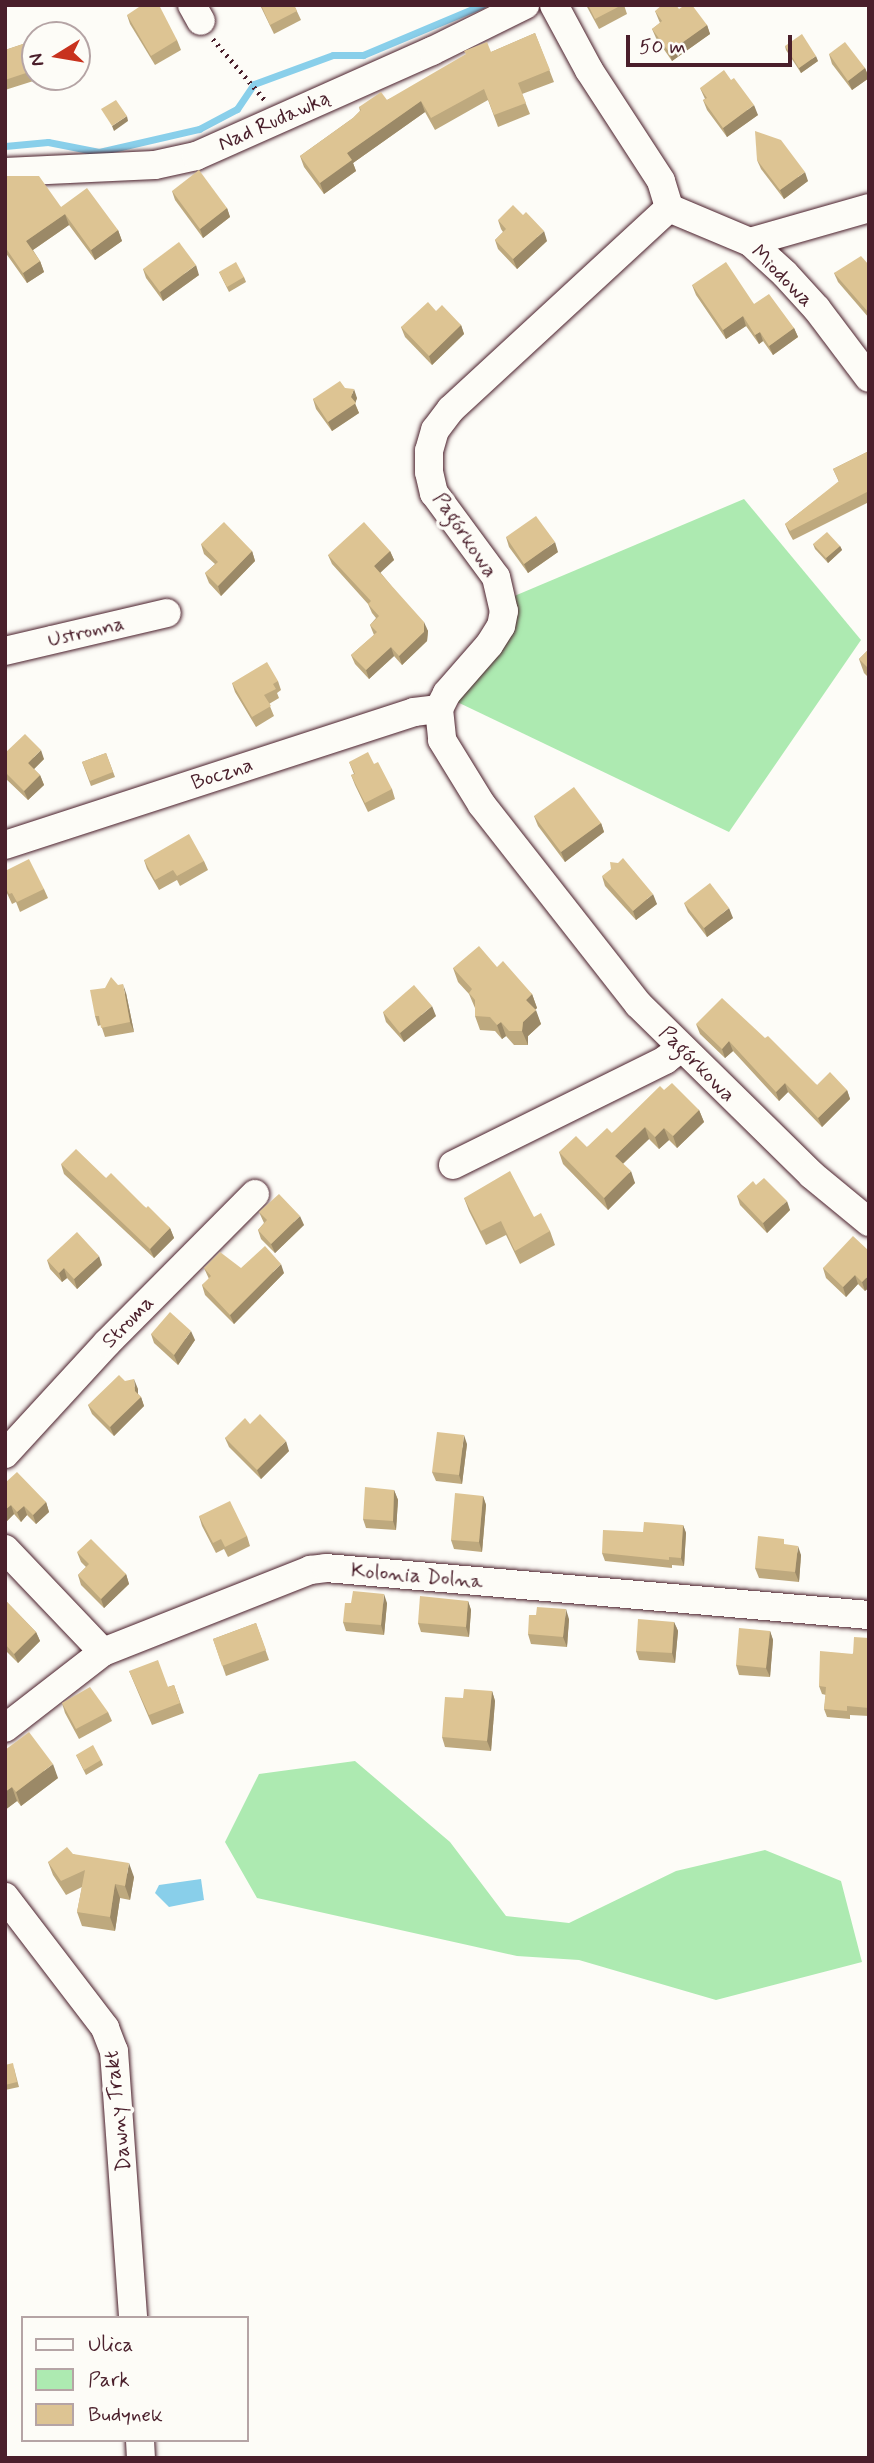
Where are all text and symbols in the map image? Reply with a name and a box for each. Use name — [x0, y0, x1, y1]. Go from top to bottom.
north arrow — [21, 21, 91, 91]
scale bar — [629, 21, 795, 65]
text: 50 m — [639, 33, 686, 61]
text: N — [23, 51, 50, 68]
street label: Nad Rudawką — [214, 85, 334, 157]
street label: Miodowa — [746, 240, 818, 312]
street label: Pagórkowa — [427, 488, 503, 582]
street label: Ustronna — [45, 611, 127, 653]
street label: Boczna — [188, 752, 256, 796]
street label: Pagórkowa — [654, 1021, 740, 1107]
street label: Stroma — [97, 1290, 159, 1354]
street label: Kolonia Dolna — [351, 1558, 483, 1594]
street label: Dawny Trakt — [99, 2049, 137, 2173]
legend — [21, 2316, 248, 2442]
text: Ulica — [88, 2331, 133, 2359]
text: Park — [88, 2366, 130, 2394]
text: Budynek — [88, 2401, 163, 2429]

